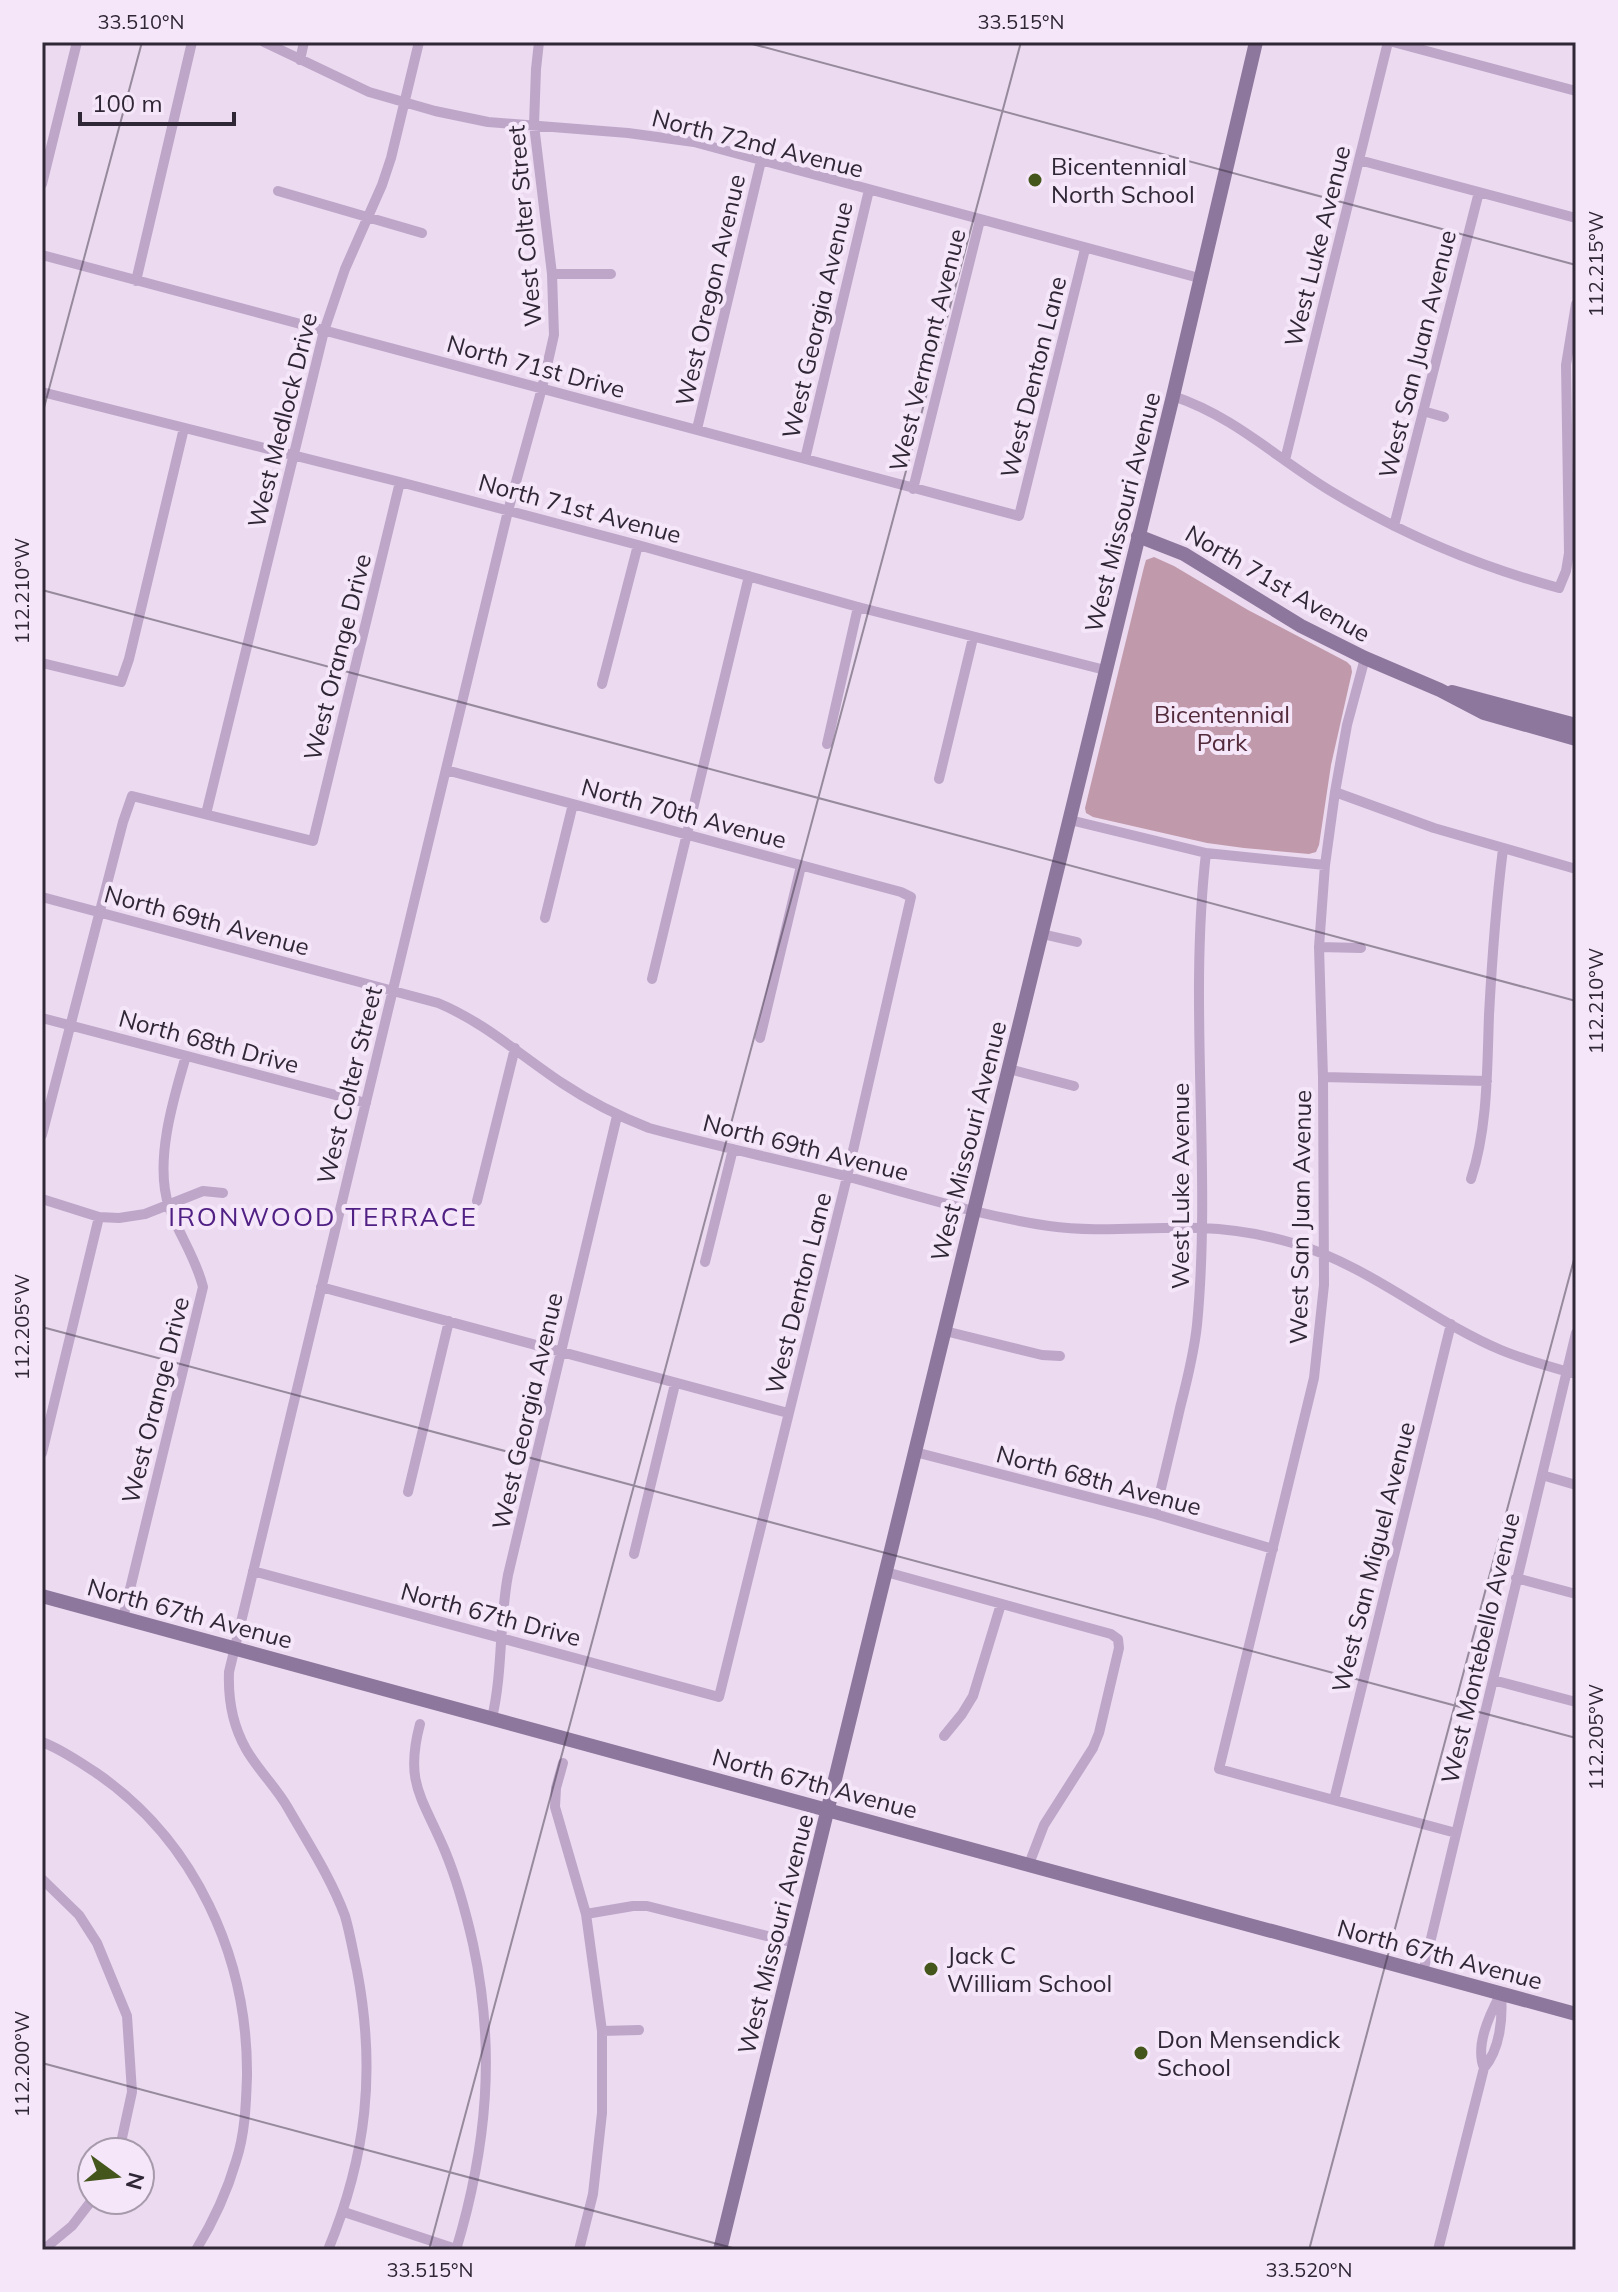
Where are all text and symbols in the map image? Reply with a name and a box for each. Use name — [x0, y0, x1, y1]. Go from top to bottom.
text: 33.510°N — [98, 9, 184, 34]
text: 33.515°N — [978, 9, 1064, 34]
scale bar — [80, 76, 234, 126]
text: 100 m — [92, 88, 163, 118]
street label: North 72nd Avenue — [649, 102, 867, 184]
street label: West Colter Street — [500, 124, 548, 328]
street label: West Luke Avenue — [1277, 142, 1357, 350]
place label: Bicentennial North School — [1051, 151, 1195, 209]
street label: West Oregon Avenue — [669, 171, 751, 409]
marker: Bicentennial North School — [1026, 171, 1044, 189]
street label: West Georgia Avenue — [775, 199, 859, 441]
text: 112.215°W — [1583, 211, 1608, 317]
street label: West Vermont Avenue — [882, 226, 972, 474]
street label: West San Juan Avenue — [1372, 227, 1462, 481]
street label: West Denton Lane — [993, 273, 1073, 481]
street label: West Medlock Drive — [241, 309, 323, 531]
street label: North 71st Drive — [444, 328, 628, 404]
street label: West Missouri Avenue — [1078, 389, 1166, 635]
street label: North 71st Avenue — [475, 467, 685, 549]
street label: North 71st Avenue — [1180, 518, 1376, 648]
text: 112.210°W — [9, 538, 34, 644]
street label: West Orange Drive — [297, 550, 377, 764]
park label: Bicentennial Park — [1154, 699, 1290, 757]
street label: North 70th Avenue — [578, 771, 790, 855]
street label: North 69th Avenue — [101, 878, 313, 962]
text: 112.210°W — [1583, 948, 1608, 1054]
street label: West Colter Street — [310, 983, 388, 1187]
street label: North 68th Drive — [116, 1003, 302, 1079]
street label: West Missouri Avenue — [924, 1018, 1012, 1264]
street label: West Luke Avenue — [1165, 1083, 1195, 1289]
street label: West San Juan Avenue — [1283, 1089, 1317, 1345]
street label: North 69th Avenue — [700, 1107, 912, 1187]
street label: West Denton Lane — [758, 1189, 838, 1397]
district label: IRONWOOD TERRACE — [168, 1200, 478, 1233]
text: 112.205°W — [9, 1274, 34, 1380]
street label: West Georgia Avenue — [485, 1290, 569, 1532]
street label: West Orange Drive — [115, 1293, 195, 1507]
street label: West San Miguel Avenue — [1325, 1419, 1421, 1695]
street label: North 68th Avenue — [993, 1438, 1205, 1522]
street label: West Montebello Avenue — [1434, 1510, 1526, 1786]
street label: North 67th Avenue — [84, 1571, 296, 1655]
street label: North 67th Drive — [398, 1576, 584, 1652]
text: 112.205°W — [1583, 1684, 1608, 1790]
street label: North 67th Avenue — [709, 1741, 921, 1825]
street label: West Missouri Avenue — [731, 1811, 819, 2057]
street label: North 67th Avenue — [1334, 1912, 1546, 1996]
place label: Jack C William School — [947, 1940, 1112, 1998]
marker: Jack C William School — [922, 1960, 940, 1978]
text: 112.200°W — [9, 2011, 34, 2117]
place label: Don Mensendick School — [1157, 2024, 1341, 2082]
marker: Don Mensendick School — [1132, 2044, 1150, 2062]
north arrow — [76, 2136, 156, 2216]
text: N — [120, 2170, 151, 2193]
text: 33.515°N — [387, 2257, 473, 2282]
text: 33.520°N — [1266, 2257, 1352, 2282]

